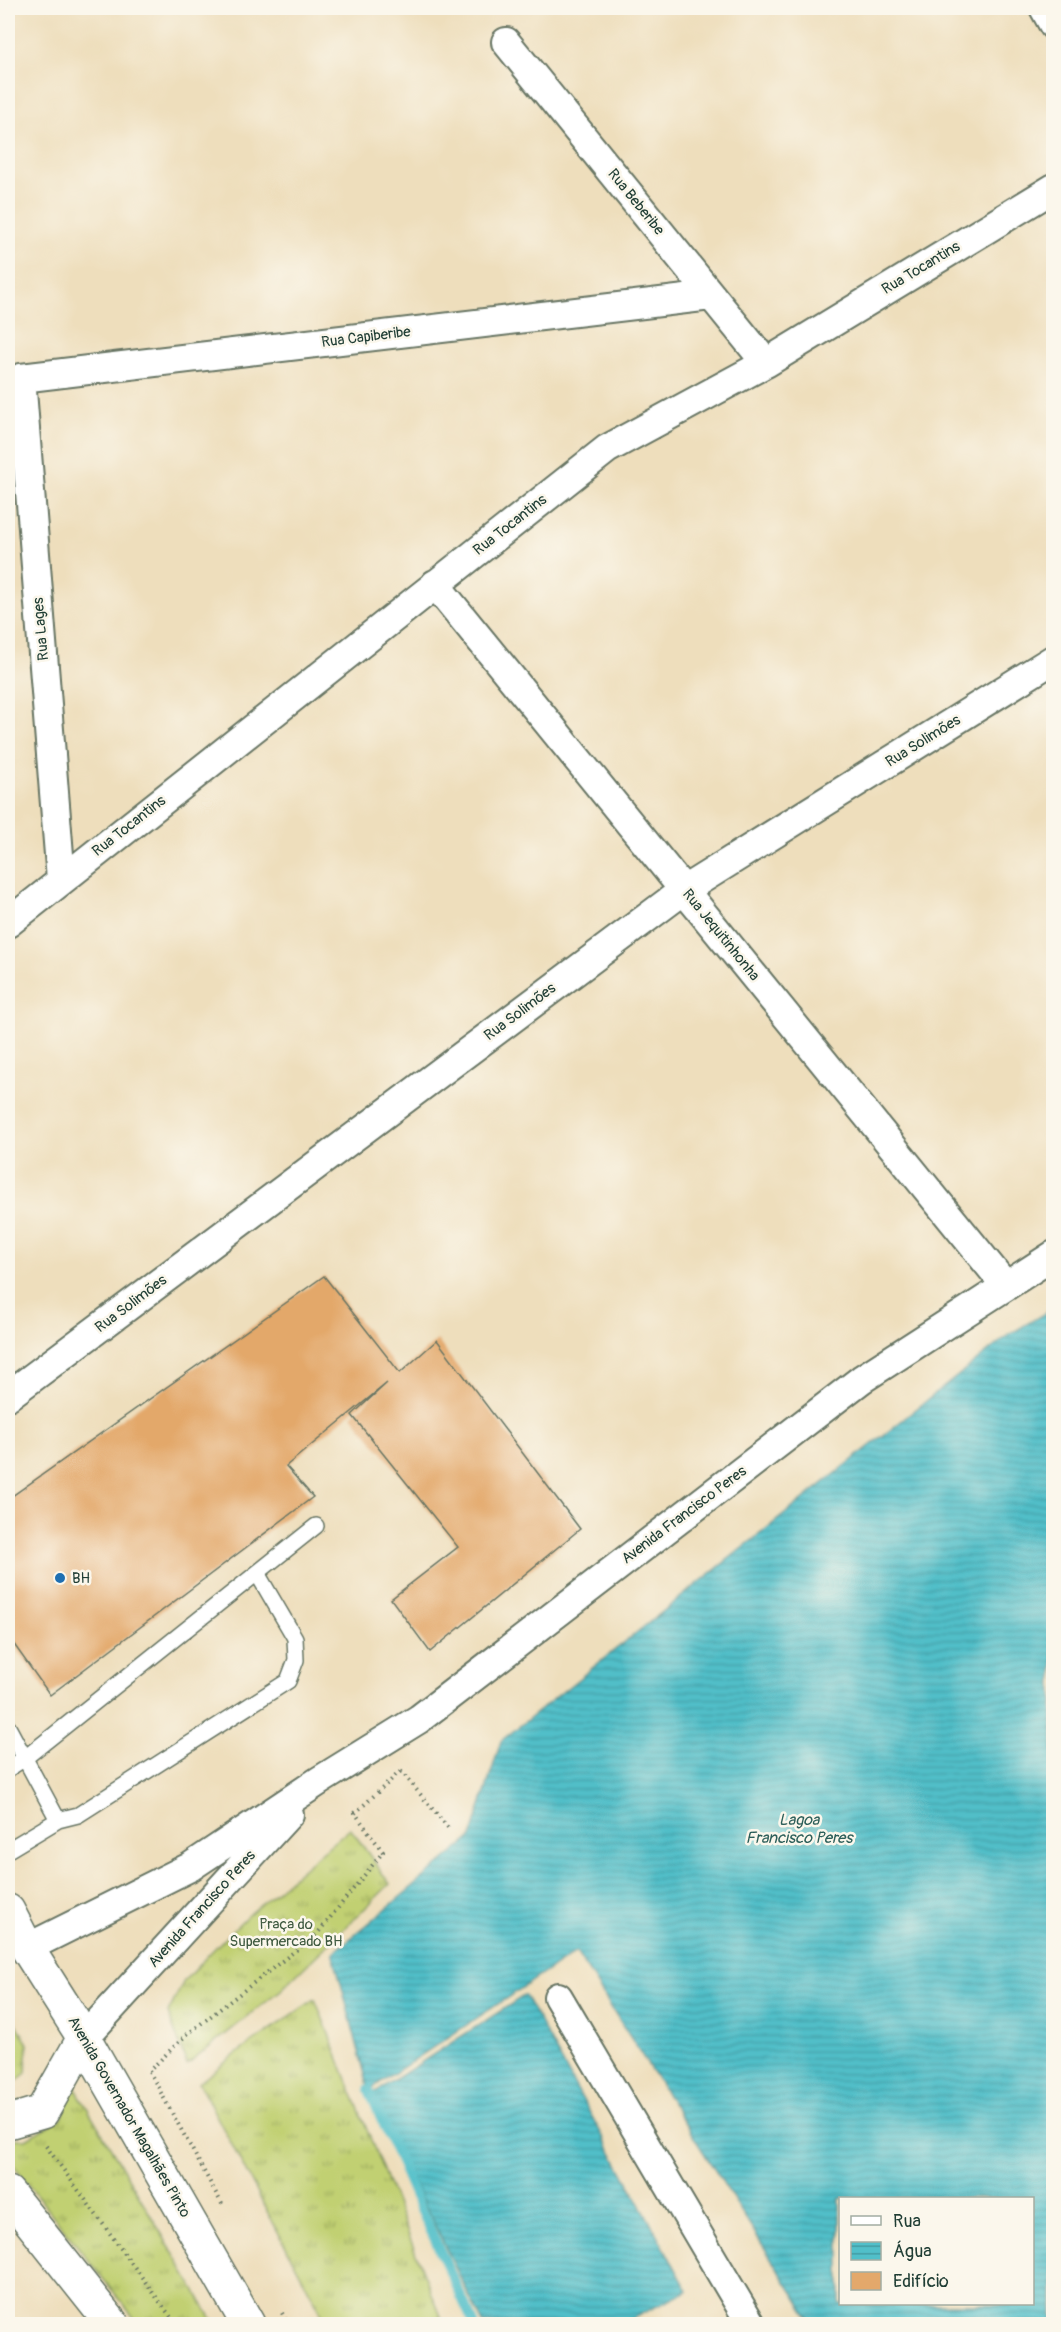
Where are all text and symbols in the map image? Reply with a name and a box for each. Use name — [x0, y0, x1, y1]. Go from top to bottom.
street label: Rua Beberibe — [603, 165, 669, 239]
street label: Rua Tocantins — [878, 237, 964, 299]
street label: Rua Capiberibe — [320, 322, 412, 352]
street label: Rua Tocantins — [469, 490, 551, 560]
street label: Rua Lages — [29, 596, 53, 661]
street label: Rua Solimões — [882, 710, 964, 772]
street label: Rua Tocantins — [88, 791, 170, 861]
street label: Rua Jequitinhonha — [678, 885, 764, 985]
street label: Rua Solimões — [480, 979, 560, 1045]
street label: Rua Solimões — [91, 1271, 171, 1337]
street label: Avenida Francisco Peres — [618, 1462, 750, 1568]
place label: BH — [72, 1569, 90, 1588]
marker: BH — [53, 1571, 67, 1585]
water label: Lagoa Francisco Peres — [746, 1810, 854, 1848]
street label: Avenida Francisco Peres — [144, 1846, 260, 1972]
park label: Praça do Supermercado BH — [229, 1915, 343, 1951]
street label: Avenida Governador Magalhães Pinto — [63, 2013, 195, 2221]
legend — [839, 2197, 1034, 2305]
text: Rua — [893, 2210, 921, 2233]
text: Água — [893, 2240, 932, 2263]
text: Edifício — [893, 2270, 949, 2293]

